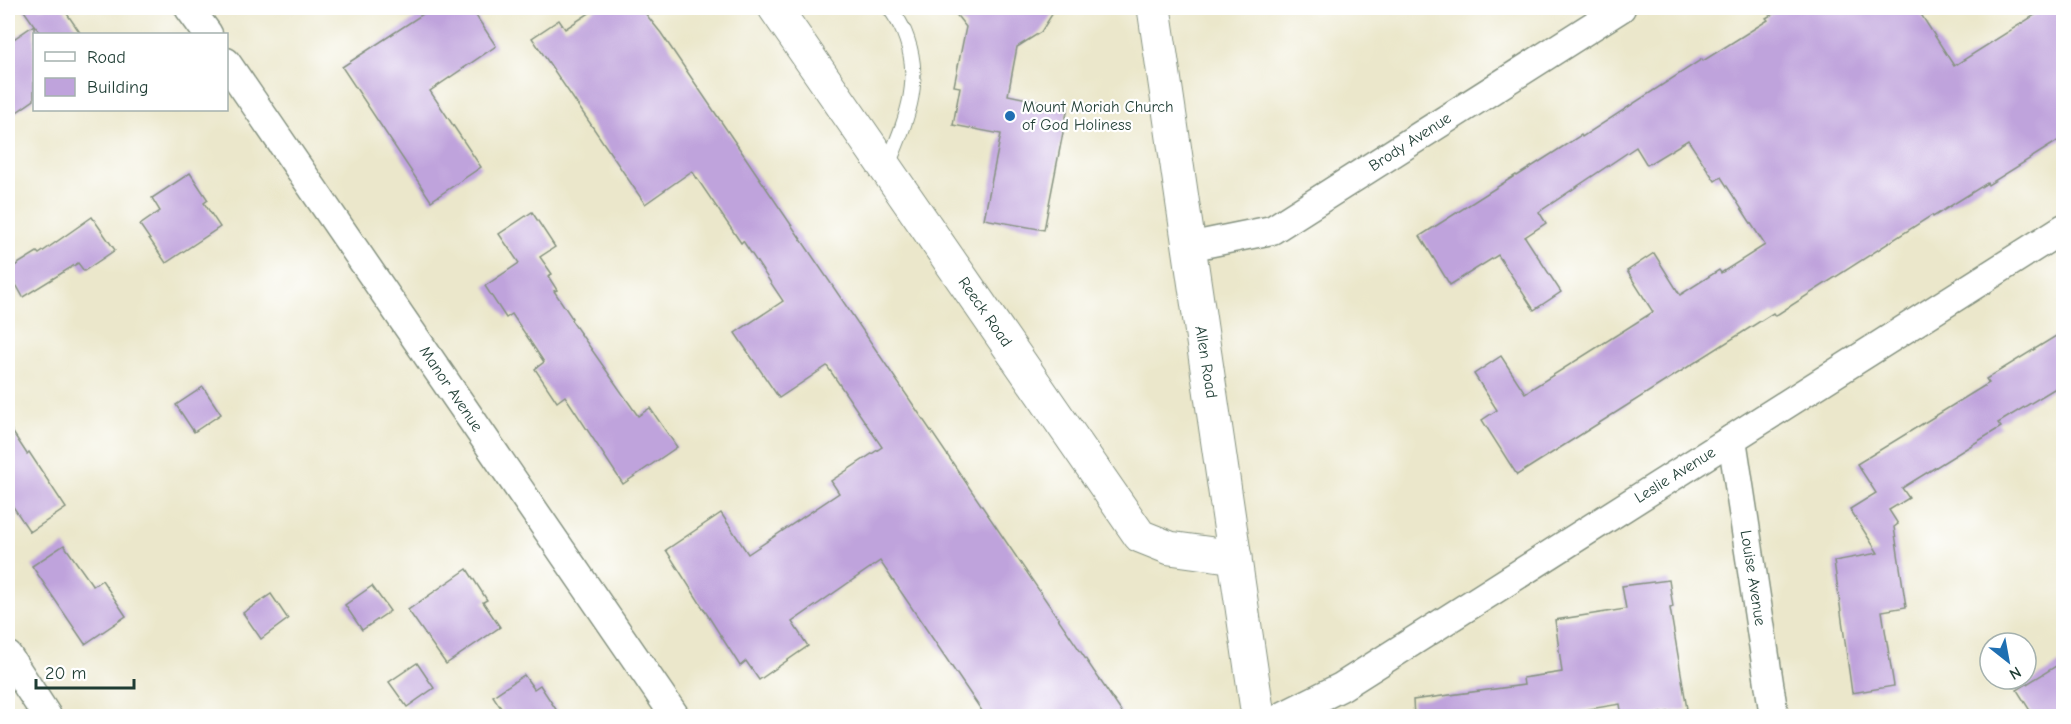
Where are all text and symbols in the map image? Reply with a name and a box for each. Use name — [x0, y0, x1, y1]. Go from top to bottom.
legend — [33, 33, 228, 111]
text: Road — [87, 47, 126, 68]
text: Building — [87, 77, 149, 98]
place label: Mount Moriah Church of God Holiness — [1022, 98, 1174, 134]
marker: Mount Moriah Church of God Holiness — [1003, 109, 1017, 123]
street label: Brody Avenue — [1366, 109, 1454, 175]
street label: Reeck Road — [954, 274, 1016, 350]
street label: Allen Road — [1191, 325, 1221, 399]
street label: Manor Avenue — [416, 343, 486, 435]
street label: Leslie Avenue — [1631, 443, 1719, 507]
street label: Louise Avenue — [1737, 529, 1769, 627]
north arrow — [1978, 631, 2038, 691]
scale bar — [36, 652, 134, 690]
text: 20 m — [45, 663, 86, 684]
text: N — [2006, 663, 2024, 683]

